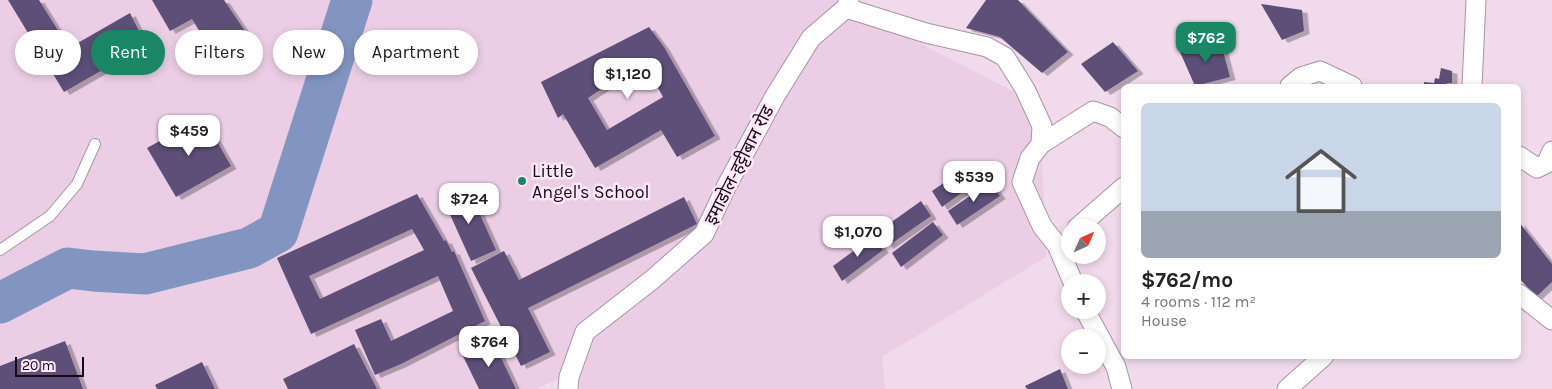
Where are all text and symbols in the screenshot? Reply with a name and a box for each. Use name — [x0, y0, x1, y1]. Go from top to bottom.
pin: $762 — [1176, 22, 1236, 64]
text: $762 — [1187, 28, 1225, 47]
chip: Buy — [15, 30, 81, 75]
chip: Rent — [91, 30, 165, 75]
chip: Filters — [175, 30, 263, 75]
chip: New — [273, 30, 344, 75]
chip: Apartment — [354, 30, 478, 75]
pin: $1,120 — [587, 58, 669, 100]
text: $1,120 — [605, 64, 651, 83]
street label: इमाडोल-हट्टीबान रोड — [699, 101, 779, 228]
pin: $459 — [159, 114, 219, 157]
text: $459 — [169, 121, 209, 140]
icon: home — [1276, 136, 1366, 226]
place label: Little Angel's School — [532, 160, 650, 203]
pin: $539 — [944, 160, 1004, 203]
text: $539 — [954, 167, 994, 186]
marker: Little Angel's School — [516, 175, 528, 187]
pin: $724 — [439, 182, 499, 225]
text: $724 — [450, 189, 488, 208]
pin: $1,070 — [817, 216, 899, 258]
north arrow — [1061, 219, 1106, 264]
map controls — [1061, 219, 1106, 374]
text: $1,070 — [834, 222, 882, 241]
text: $762/mo — [1141, 268, 1233, 292]
button: + — [1061, 274, 1106, 319]
text: 4 rooms · 112 m² — [1141, 292, 1256, 311]
text: House — [1141, 311, 1187, 330]
pin: $764 — [459, 326, 519, 368]
button: − — [1061, 329, 1106, 374]
text: $764 — [470, 332, 508, 351]
scale bar — [15, 354, 84, 377]
text: 20 m — [22, 357, 55, 374]

